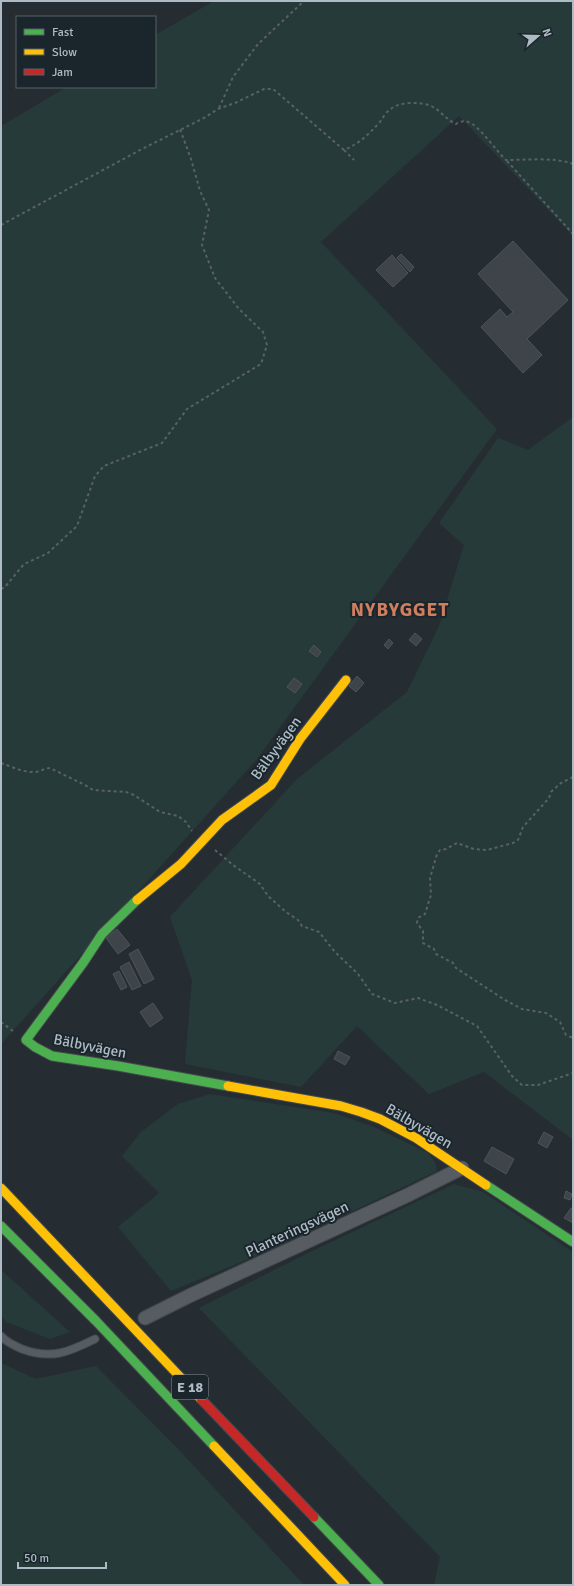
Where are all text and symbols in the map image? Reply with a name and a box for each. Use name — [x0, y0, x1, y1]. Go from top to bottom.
legend — [16, 16, 156, 88]
north arrow — [518, 16, 558, 56]
text: Fast — [52, 25, 73, 40]
text: N — [540, 27, 554, 39]
text: Slow — [52, 45, 77, 60]
text: Jam — [52, 65, 73, 80]
district label: NYBYGGET — [351, 598, 449, 622]
street label: Bälbyvägen — [247, 713, 305, 783]
street label: Bälbyvägen — [52, 1030, 128, 1062]
street label: Bälbyvägen — [382, 1100, 456, 1152]
street label: Planteringsvägen — [243, 1197, 351, 1261]
road number: E 18 — [172, 1375, 208, 1399]
scale bar — [18, 1544, 106, 1570]
text: 50 m — [24, 1551, 49, 1566]

